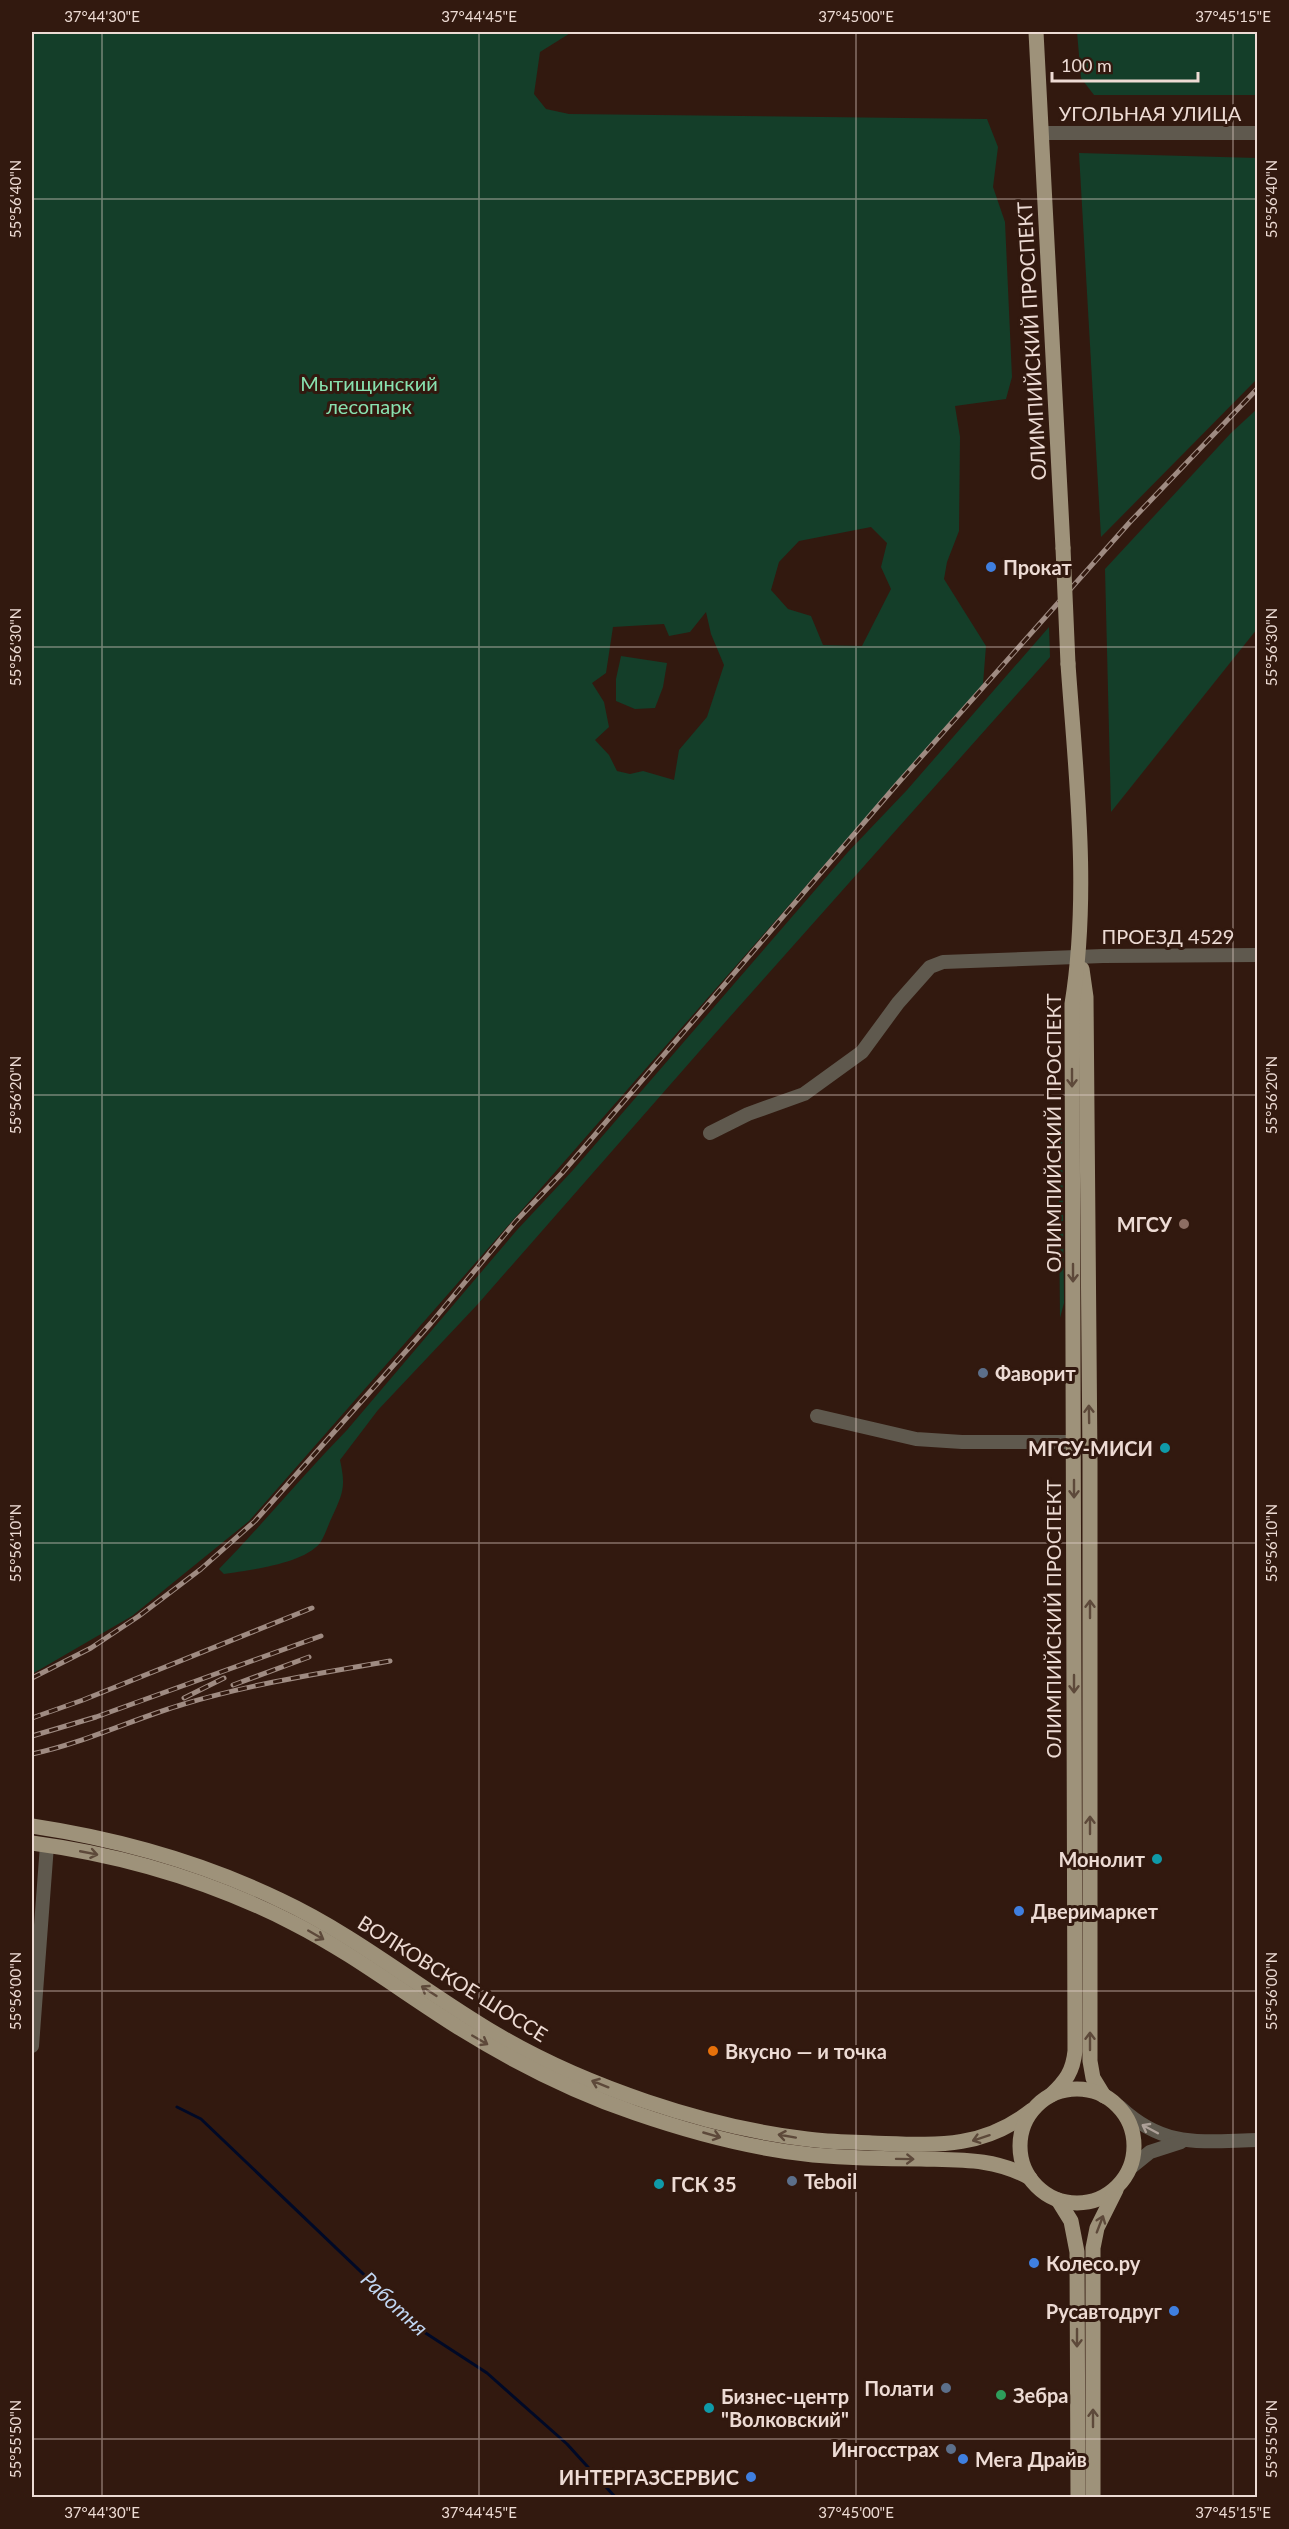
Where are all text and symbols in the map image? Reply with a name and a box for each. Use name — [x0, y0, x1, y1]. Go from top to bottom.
text: 37°44'30"E — [64, 7, 140, 25]
text: 37°44'45"E — [441, 7, 517, 25]
text: 37°45'00"E — [818, 7, 894, 25]
text: 37°45'15"E — [1195, 7, 1271, 25]
scale bar — [1052, 45, 1198, 83]
text: 100 m — [1061, 54, 1112, 76]
street label: УГОЛЬНАЯ УЛИЦА — [1059, 101, 1242, 125]
text: 55°56'40"N — [6, 160, 24, 238]
text: 55°56'40"N — [1262, 160, 1280, 238]
street label: ОЛИМПИЙСКИЙ ПРОСПЕКТ — [1012, 201, 1050, 481]
park label: Мытищинский лесопарк — [300, 371, 438, 418]
place label: Прокат — [1003, 555, 1072, 579]
marker: Прокат — [984, 560, 998, 574]
text: 55°56'30"N — [6, 608, 24, 686]
text: 55°56'30"N — [1262, 608, 1280, 686]
street label: ПРОЕЗД 4529 — [1102, 924, 1234, 948]
street label: ОЛИМПИЙСКИЙ ПРОСПЕКТ — [1041, 993, 1065, 1273]
text: 55°56'20"N — [6, 1056, 24, 1134]
text: 55°56'20"N — [1262, 1056, 1280, 1134]
one-way arrow — [1066, 1067, 1078, 1087]
place label: МГСУ — [1117, 1212, 1173, 1236]
marker: МГСУ — [1177, 1217, 1191, 1231]
one-way arrow — [1068, 1262, 1079, 1282]
place label: Фаворит — [995, 1361, 1077, 1385]
marker: Фаворит — [976, 1366, 990, 1380]
one-way arrow — [1084, 1404, 1095, 1424]
place label: МГСУ-МИСИ — [1028, 1436, 1153, 1460]
marker: МГСУ-МИСИ — [1158, 1441, 1172, 1455]
one-way arrow — [1068, 1478, 1080, 1498]
street label: ОЛИМПИЙСКИЙ ПРОСПЕКТ — [1041, 1479, 1065, 1759]
text: 55°56'10"N — [6, 1504, 24, 1582]
text: 55°56'10"N — [1262, 1504, 1280, 1582]
one-way arrow — [1084, 1599, 1096, 1619]
one-way arrow — [1068, 1673, 1079, 1693]
one-way arrow — [1084, 1815, 1096, 1835]
place label: Монолит — [1058, 1847, 1146, 1871]
one-way arrow — [79, 1848, 98, 1859]
marker: Монолит — [1150, 1852, 1164, 1866]
place label: Дверимаркет — [1031, 1899, 1159, 1923]
marker: Дверимаркет — [1012, 1904, 1026, 1918]
street label: ВОЛКОВСКОЕ ШОССЕ — [354, 1910, 552, 2046]
one-way arrow — [307, 1930, 324, 1942]
text: 55°56'00"N — [6, 1952, 24, 2030]
text: 55°56'00"N — [1262, 1952, 1280, 2030]
one-way arrow — [421, 1985, 438, 1997]
one-way arrow — [1084, 2031, 1096, 2051]
one-way arrow — [471, 2034, 488, 2046]
place label: Вкусно — и точка — [725, 2039, 887, 2063]
marker: Вкусно — и точка — [706, 2044, 720, 2058]
one-way arrow — [591, 2077, 610, 2088]
one-way arrow — [1142, 2123, 1159, 2135]
one-way arrow — [702, 2130, 721, 2142]
one-way arrow — [778, 2130, 798, 2141]
one-way arrow — [972, 2133, 991, 2144]
one-way arrow — [894, 2153, 914, 2165]
place label: Teboil — [804, 2169, 857, 2193]
place label: ГСК 35 — [671, 2172, 736, 2196]
marker: Teboil — [785, 2174, 799, 2188]
marker: ГСК 35 — [652, 2177, 666, 2191]
one-way arrow — [1095, 2215, 1106, 2234]
place label: Колесо.ру — [1046, 2251, 1141, 2275]
marker: Колесо.ру — [1027, 2256, 1041, 2270]
water label: Работня — [356, 2266, 434, 2340]
place label: Русавтодруг — [1046, 2299, 1163, 2323]
marker: Русавтодруг — [1167, 2304, 1181, 2318]
one-way arrow — [1072, 2327, 1083, 2347]
place label: Полати — [864, 2376, 934, 2400]
marker: Полати — [939, 2381, 953, 2395]
place label: Зебра — [1013, 2383, 1069, 2407]
place label: Бизнес-центр "Волковский" — [721, 2384, 849, 2431]
marker: Зебра — [994, 2388, 1008, 2402]
text: 55°55'50"N — [6, 2400, 24, 2478]
text: 55°55'50"N — [1262, 2400, 1280, 2478]
marker: Бизнес-центр "Волковский" — [702, 2401, 716, 2415]
one-way arrow — [1087, 2409, 1099, 2429]
place label: Ингосстрах — [831, 2437, 940, 2461]
marker: Ингосстрах — [944, 2442, 958, 2456]
place label: Мега Драйв — [975, 2447, 1087, 2471]
marker: Мега Драйв — [956, 2452, 970, 2466]
place label: ИНТЕРГАЗСЕРВИС — [559, 2465, 739, 2489]
marker: ИНТЕРГАЗСЕРВИС — [744, 2470, 758, 2484]
text: 37°44'30"E — [64, 2503, 140, 2521]
text: 37°44'45"E — [441, 2503, 517, 2521]
text: 37°45'00"E — [818, 2503, 894, 2521]
text: 37°45'15"E — [1195, 2503, 1271, 2521]

